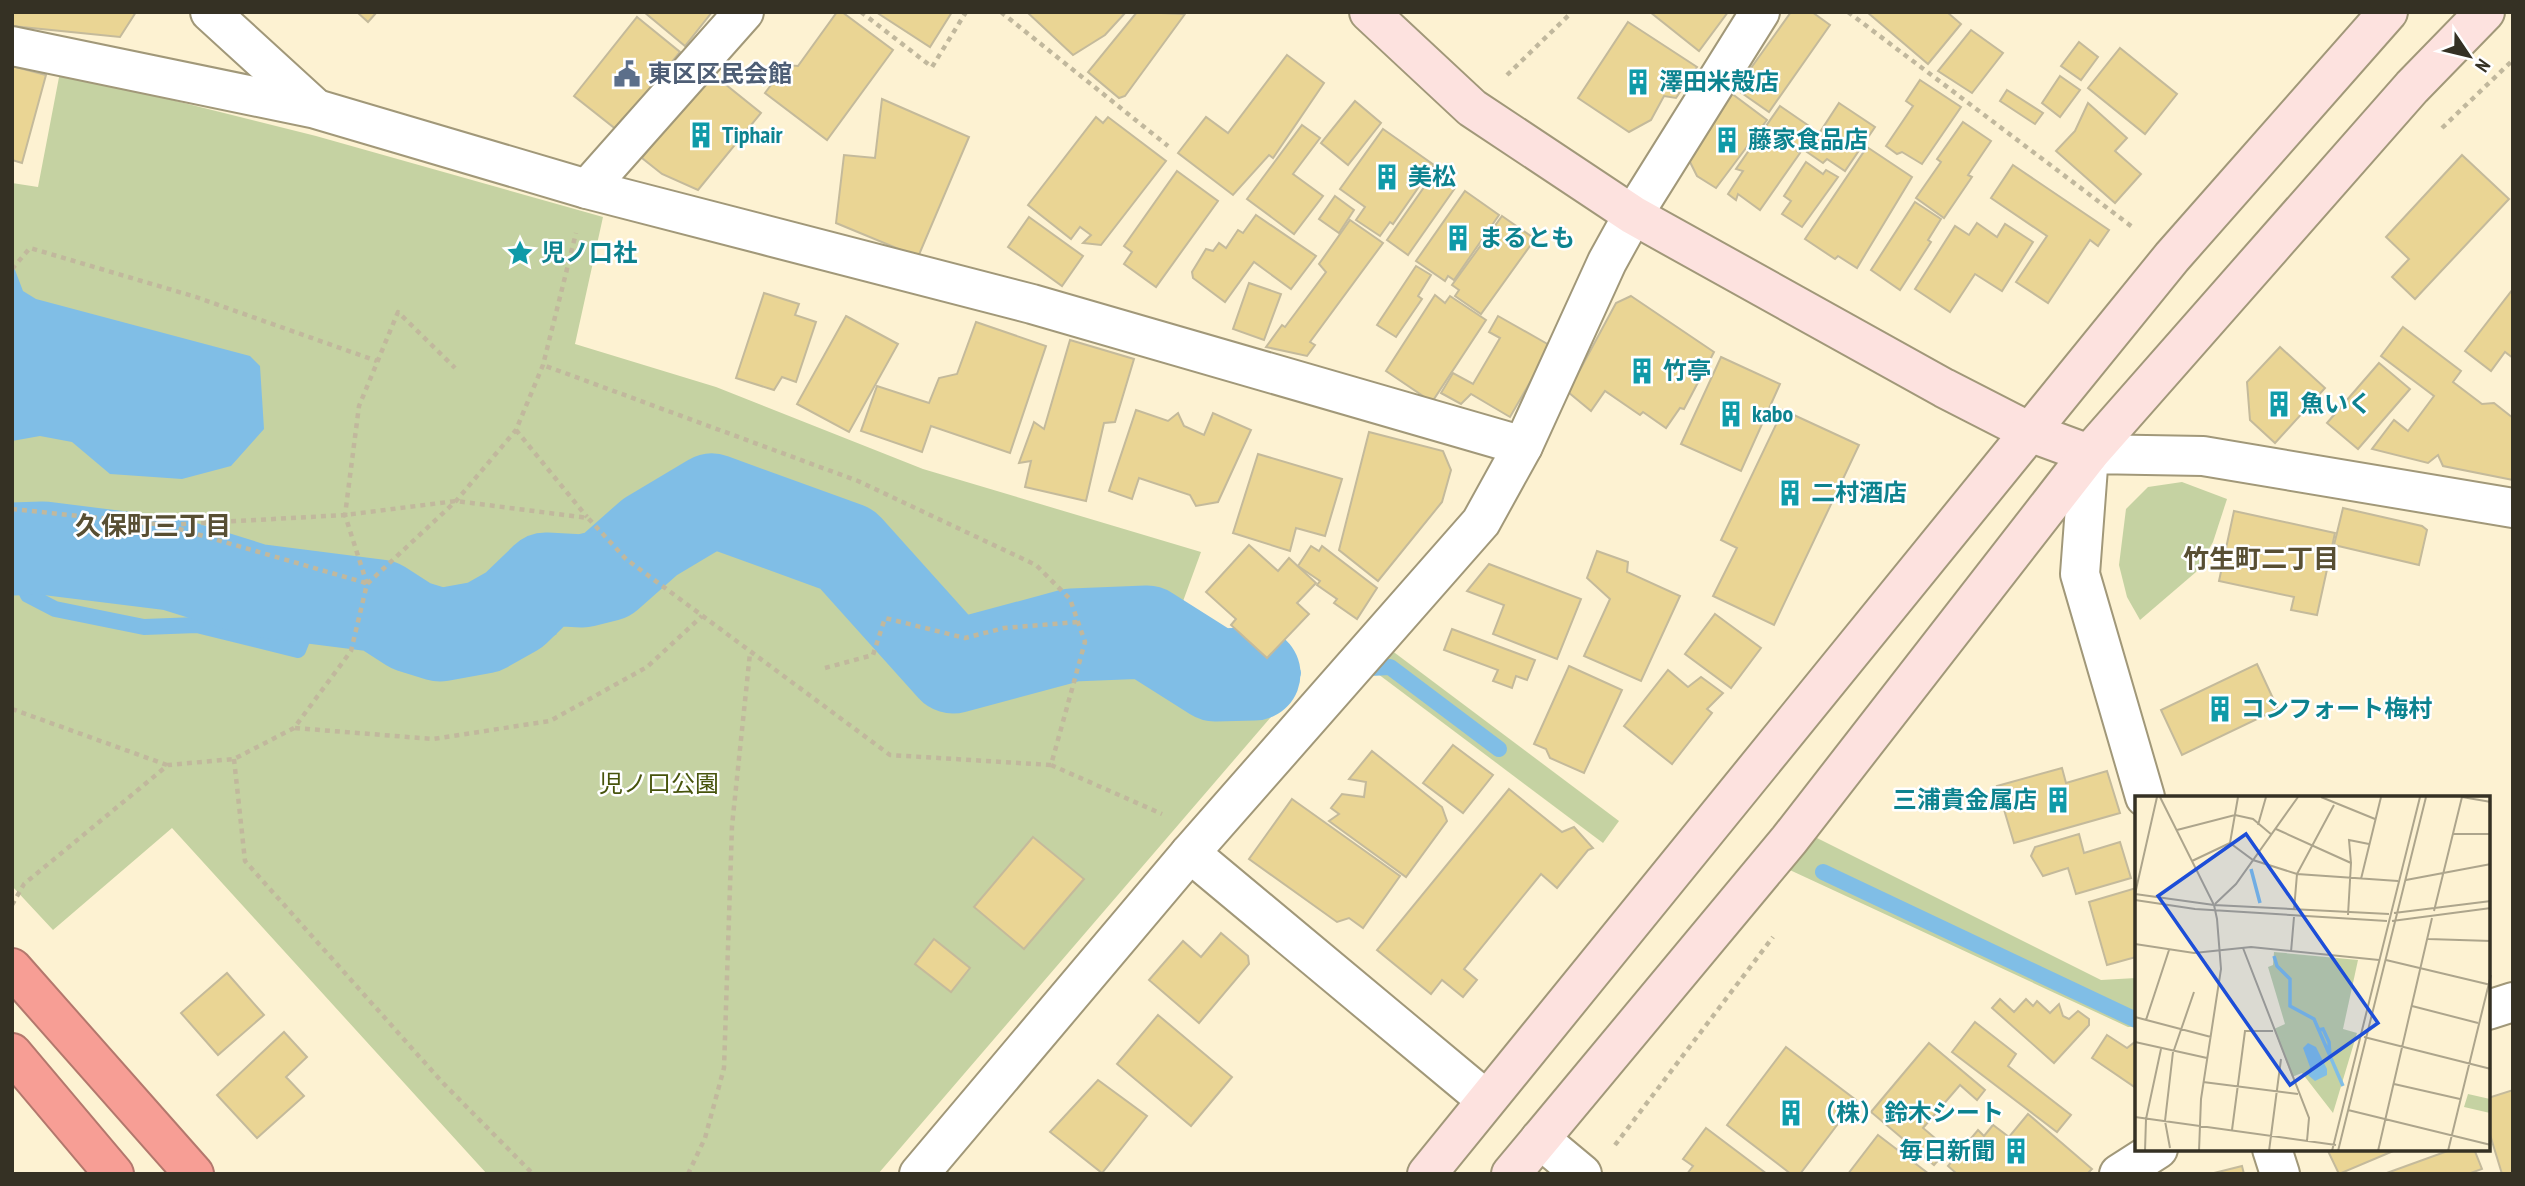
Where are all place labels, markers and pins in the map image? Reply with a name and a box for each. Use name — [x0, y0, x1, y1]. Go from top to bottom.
place label: 東区区民会館 — [648, 58, 792, 89]
public building icon: 東区区民会館 — [612, 59, 642, 89]
place label: 澤田米殻店 — [1659, 66, 1779, 97]
building icon: 澤田米殻店 — [1623, 67, 1653, 97]
place label: Tiphair — [722, 119, 784, 150]
building icon: Tiphair — [686, 120, 716, 150]
place label: 藤家食品店 — [1748, 124, 1868, 155]
building icon: 藤家食品店 — [1712, 125, 1742, 155]
place label: 美松 — [1408, 161, 1456, 192]
building icon: 美松 — [1372, 162, 1402, 192]
place label: まるとも — [1479, 222, 1575, 253]
building icon: まるとも — [1443, 223, 1473, 253]
place label: 児ノ口社 — [541, 237, 637, 268]
place icon: 児ノ口社 — [505, 238, 535, 268]
place label: 竹亭 — [1663, 355, 1711, 386]
building icon: 竹亭 — [1627, 356, 1657, 386]
place label: 魚いく — [2300, 388, 2372, 419]
building icon: 魚いく — [2264, 389, 2294, 419]
place label: kabo — [1752, 398, 1793, 429]
building icon: kabo — [1716, 399, 1746, 429]
place label: 二村酒店 — [1811, 477, 1907, 508]
building icon: 二村酒店 — [1775, 478, 1805, 508]
place label: コンフォート梅村 — [2241, 693, 2432, 724]
building icon: コンフォート梅村 — [2205, 694, 2235, 724]
place label: 三浦貴金属店 — [1893, 784, 2037, 815]
building icon: 三浦貴金属店 — [2043, 785, 2073, 815]
place label: （株）鈴木シート — [1812, 1097, 2004, 1128]
building icon: （株）鈴木シート — [1776, 1098, 1806, 1128]
place label: 毎日新聞 — [1899, 1135, 1995, 1166]
building icon: 毎日新聞 — [2001, 1136, 2031, 1166]

